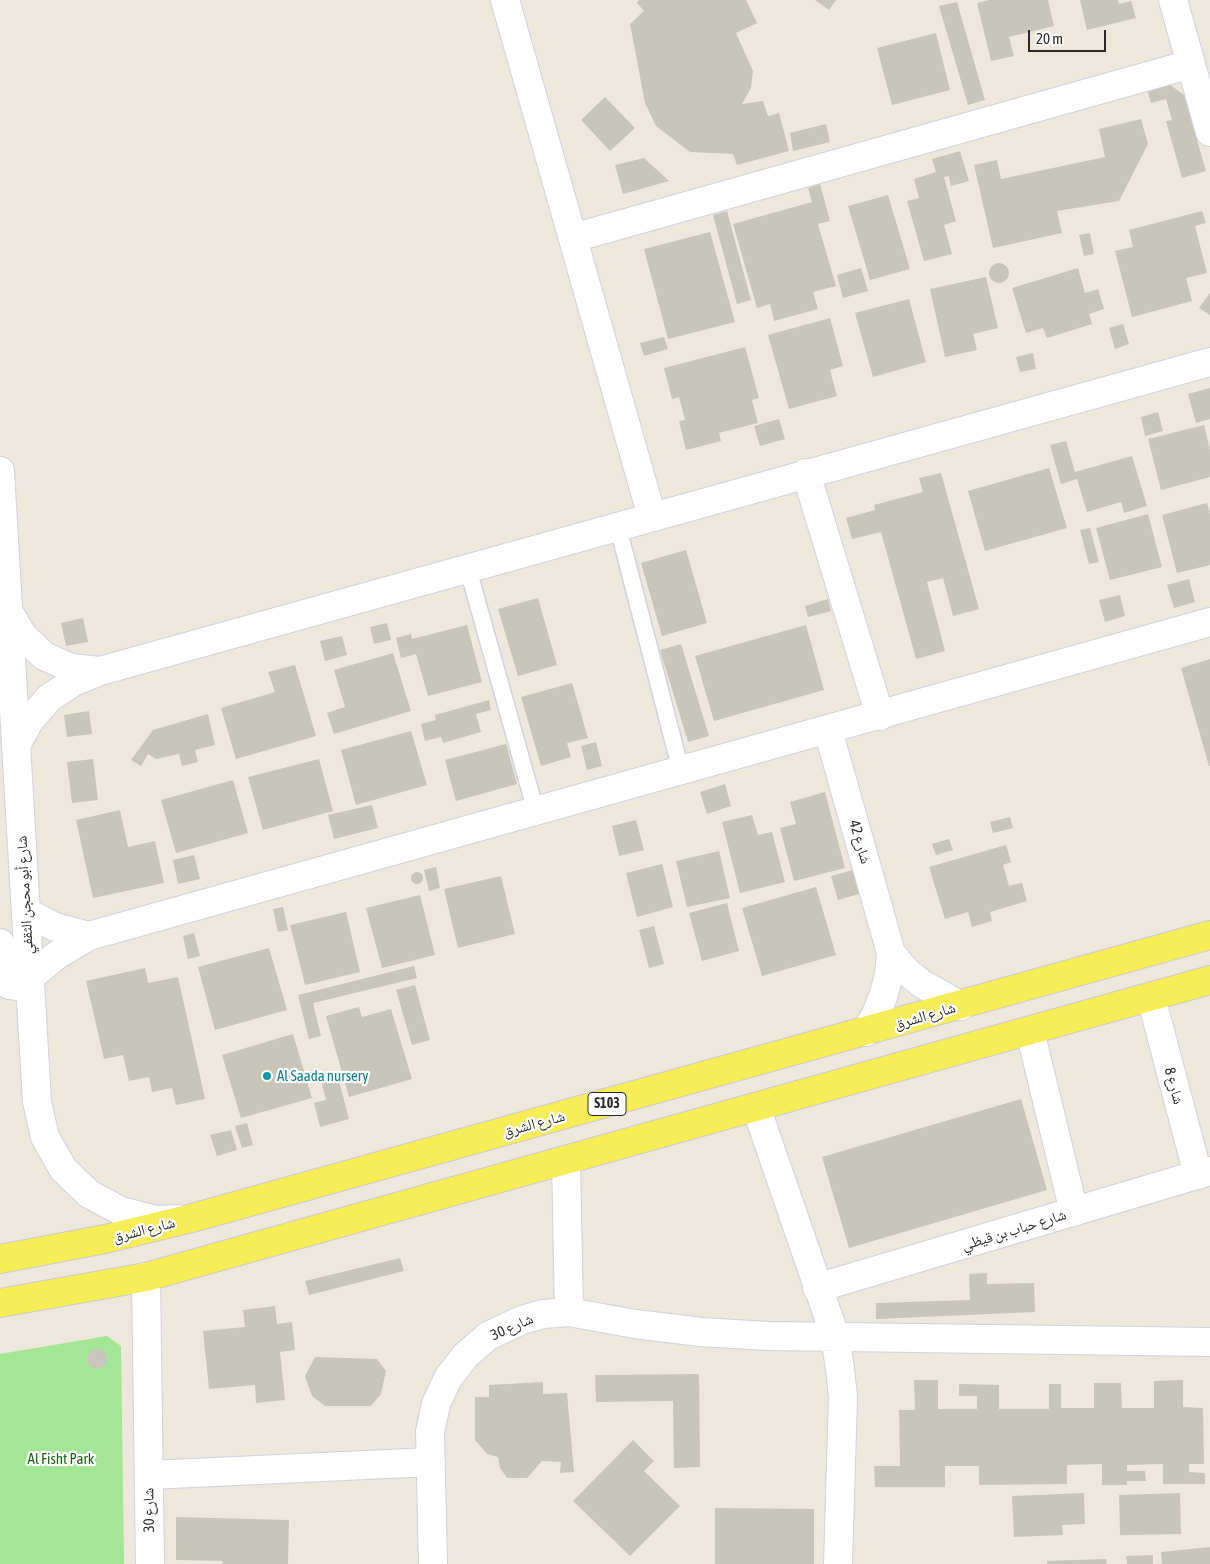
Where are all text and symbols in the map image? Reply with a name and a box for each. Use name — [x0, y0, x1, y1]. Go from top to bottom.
scale bar — [1030, 20, 1108, 52]
text: 20 m — [1036, 30, 1063, 47]
street label: شارع 42 — [845, 818, 875, 866]
street label: شارع أبو محجن الثقفي — [13, 835, 37, 955]
street label: شارع الشرق — [892, 999, 958, 1033]
street label: شارع 8 — [1160, 1066, 1188, 1106]
place label: Al Saada nursery — [277, 1067, 368, 1085]
marker: Al Saada nursery — [261, 1070, 273, 1082]
road number: S103 — [588, 1092, 626, 1116]
street label: شارع الشرق — [501, 1107, 567, 1141]
street label: شارع حباب بن قيظي — [960, 1206, 1068, 1254]
street label: شارع الشرق — [111, 1214, 177, 1246]
street label: شارع 30 — [488, 1310, 536, 1344]
park label: Al Fisht Park — [28, 1450, 94, 1468]
street label: شارع 30 — [140, 1488, 158, 1532]

